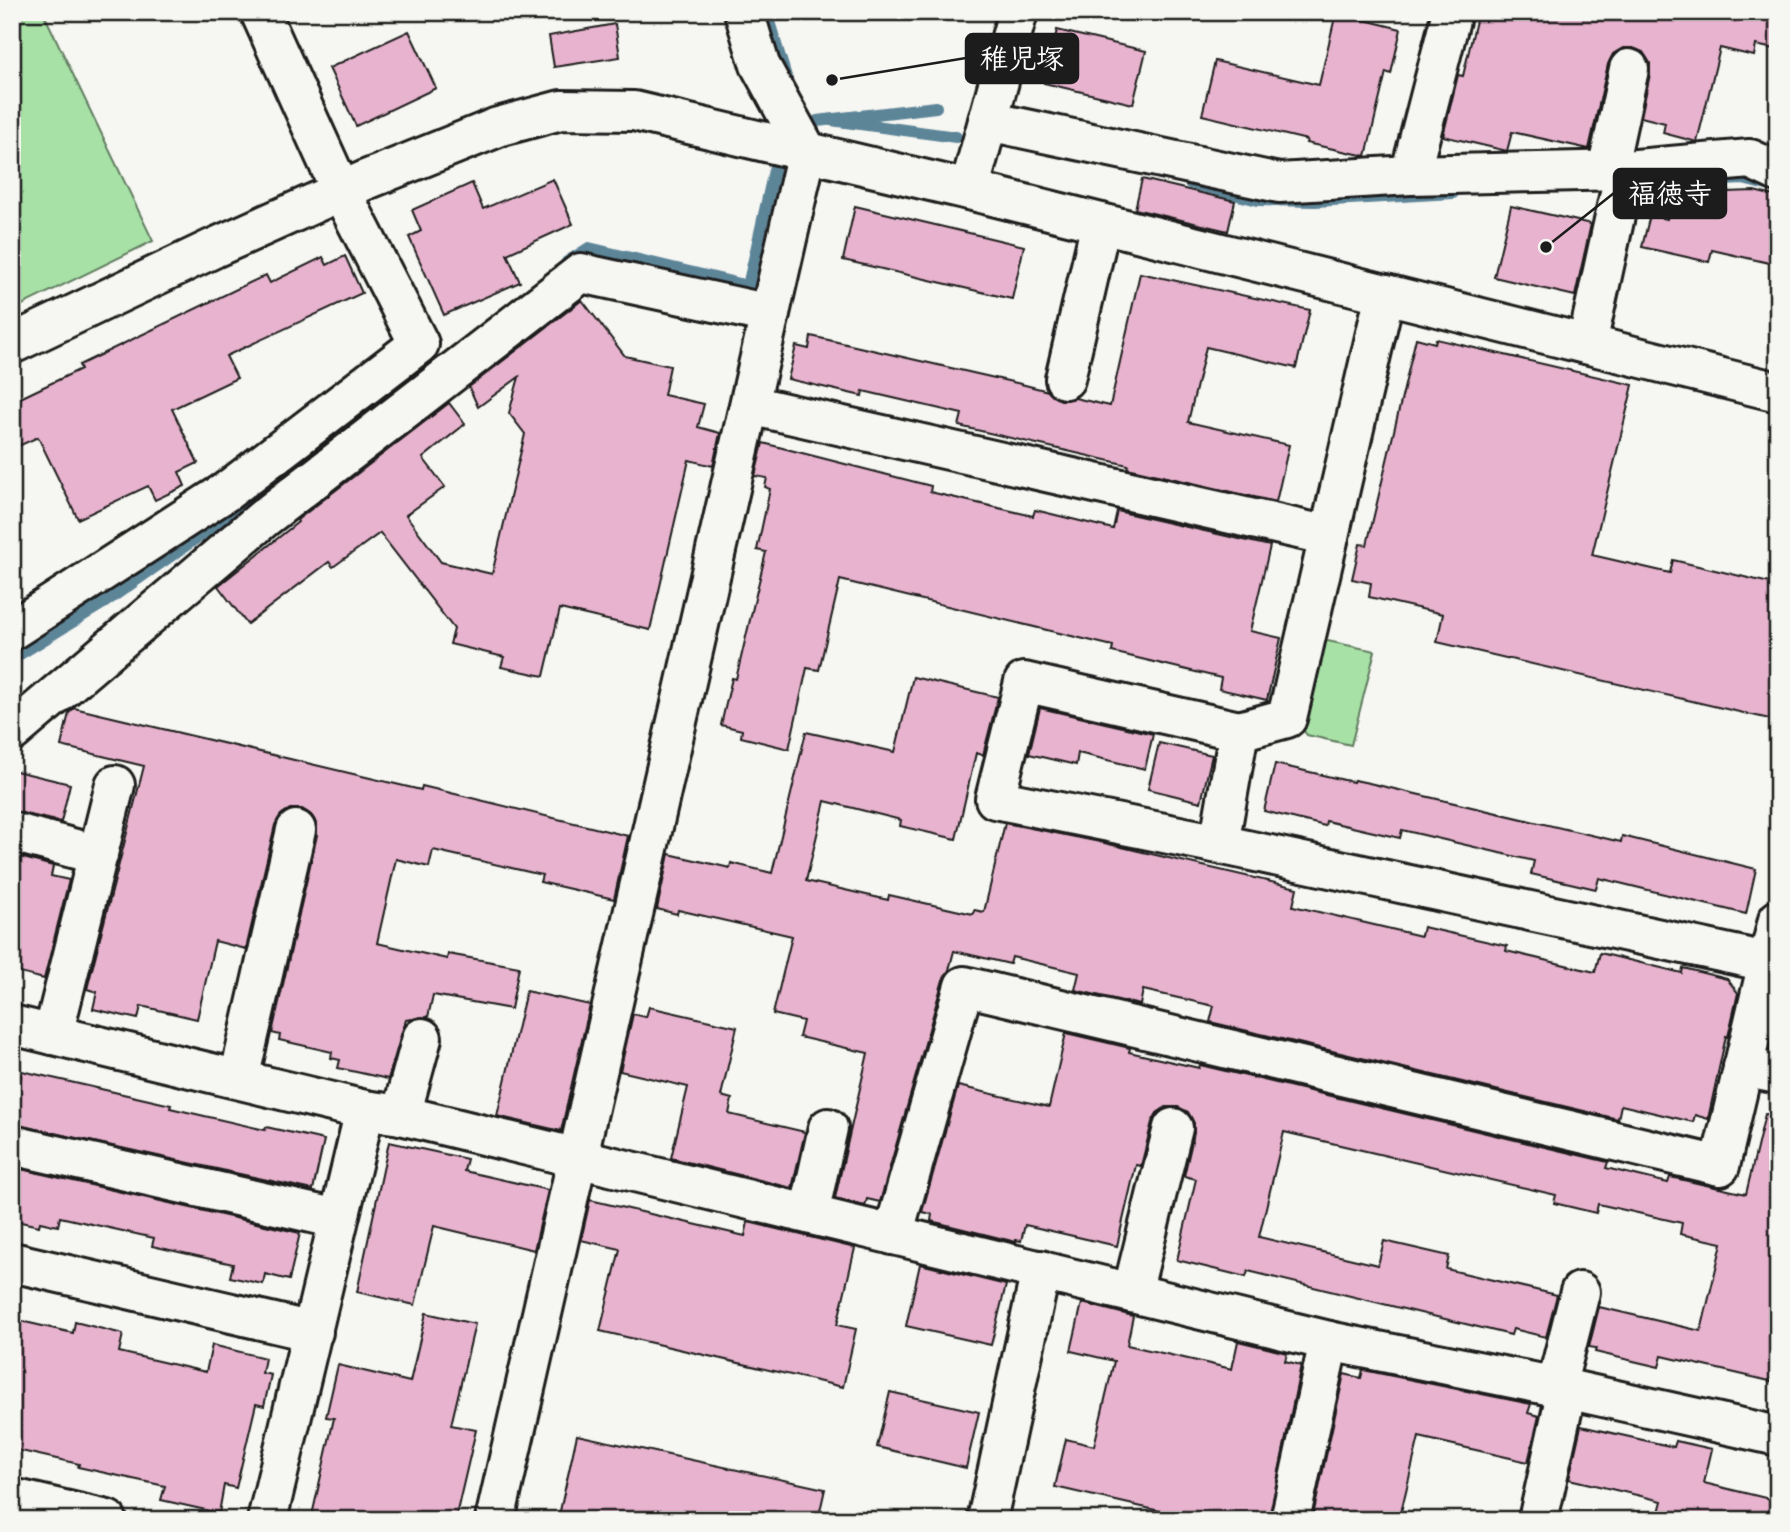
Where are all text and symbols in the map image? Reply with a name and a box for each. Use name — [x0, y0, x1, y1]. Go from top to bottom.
callout: 稚児塚 — [966, 34, 1078, 83]
text: 稚児塚 — [980, 40, 1064, 79]
callout: 福徳寺 — [1614, 169, 1726, 218]
text: 福徳寺 — [1628, 175, 1712, 214]

